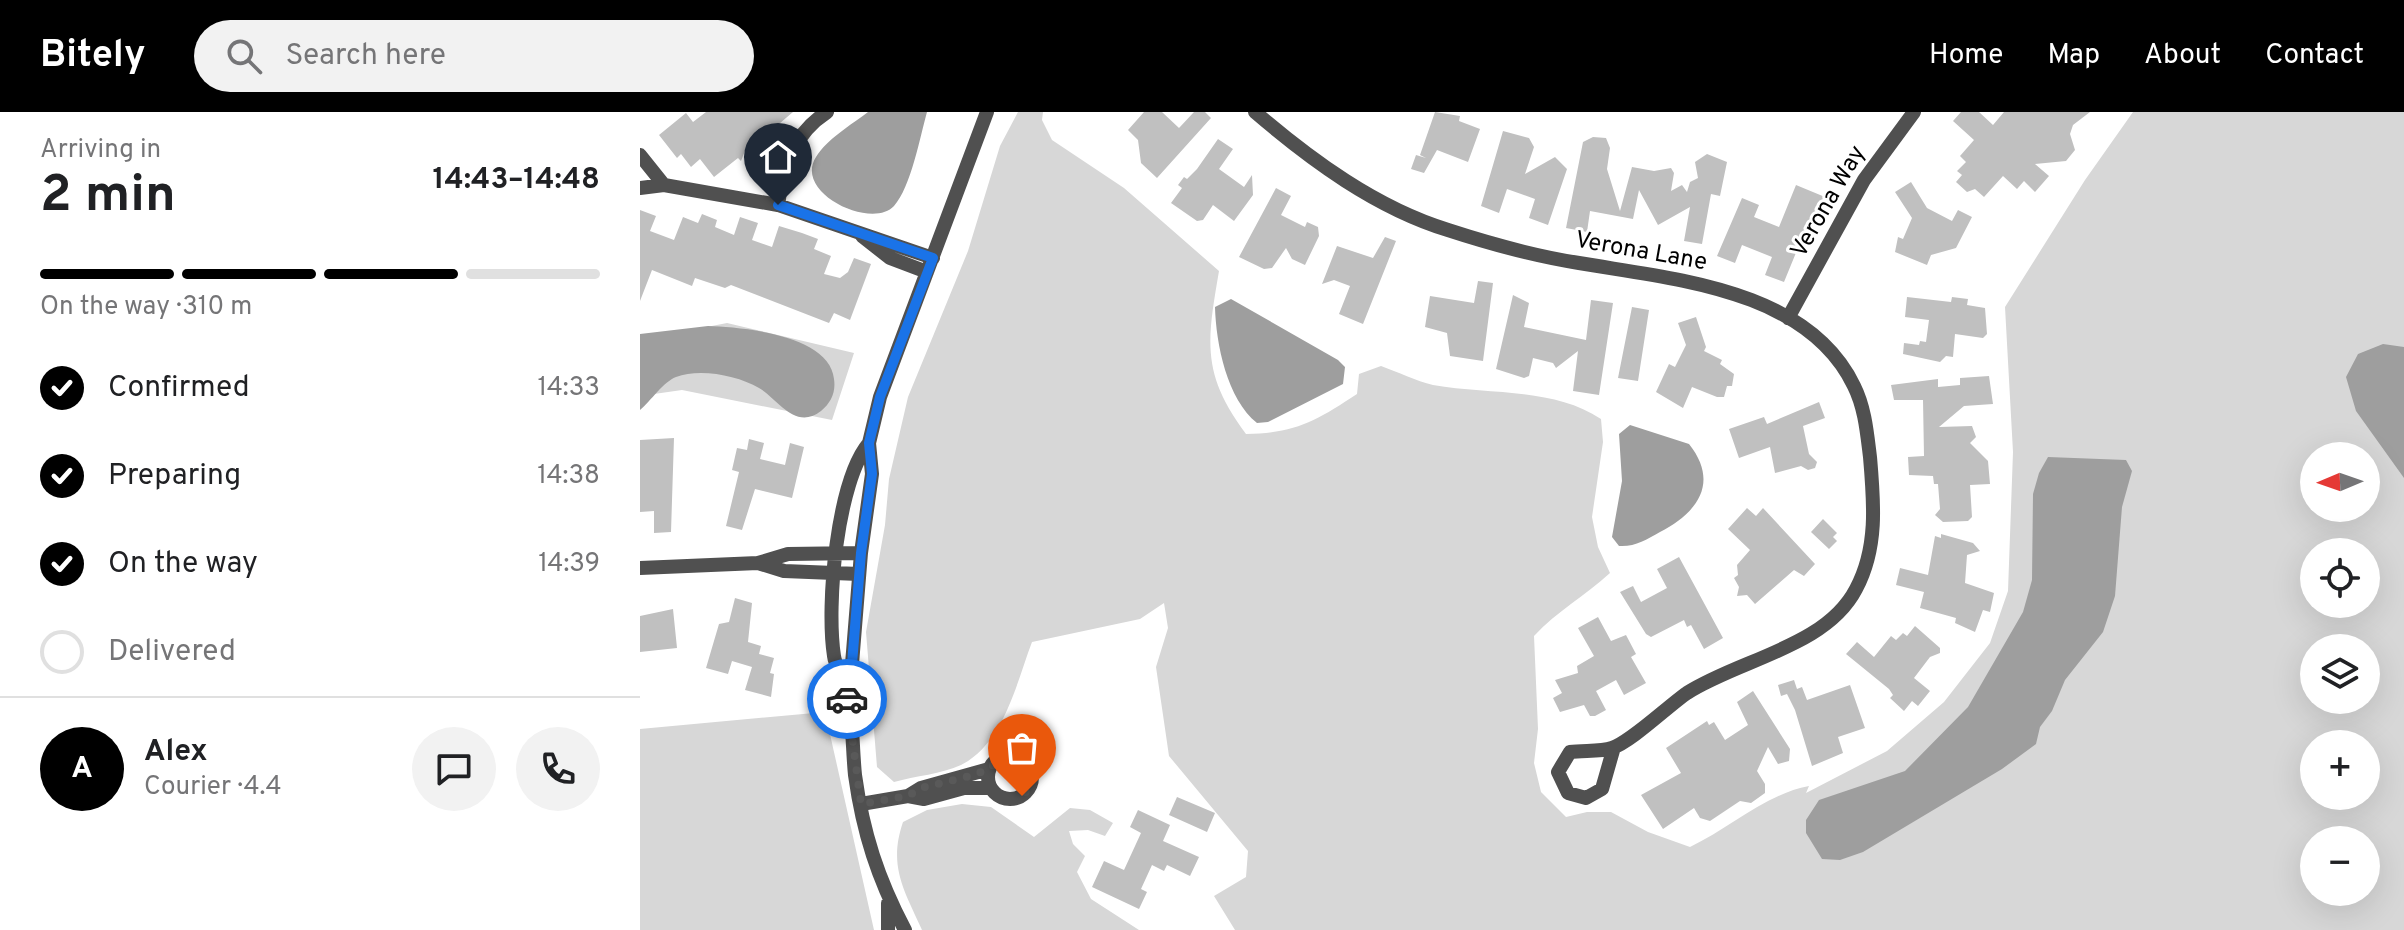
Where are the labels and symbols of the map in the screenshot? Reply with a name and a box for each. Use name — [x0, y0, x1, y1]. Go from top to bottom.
pin — [744, 123, 812, 205]
street label: Verona Way — [1785, 140, 1873, 264]
street label: Verona Lane — [1573, 226, 1709, 278]
north arrow — [2300, 442, 2380, 522]
courier — [807, 659, 887, 739]
pin — [988, 714, 1056, 796]

